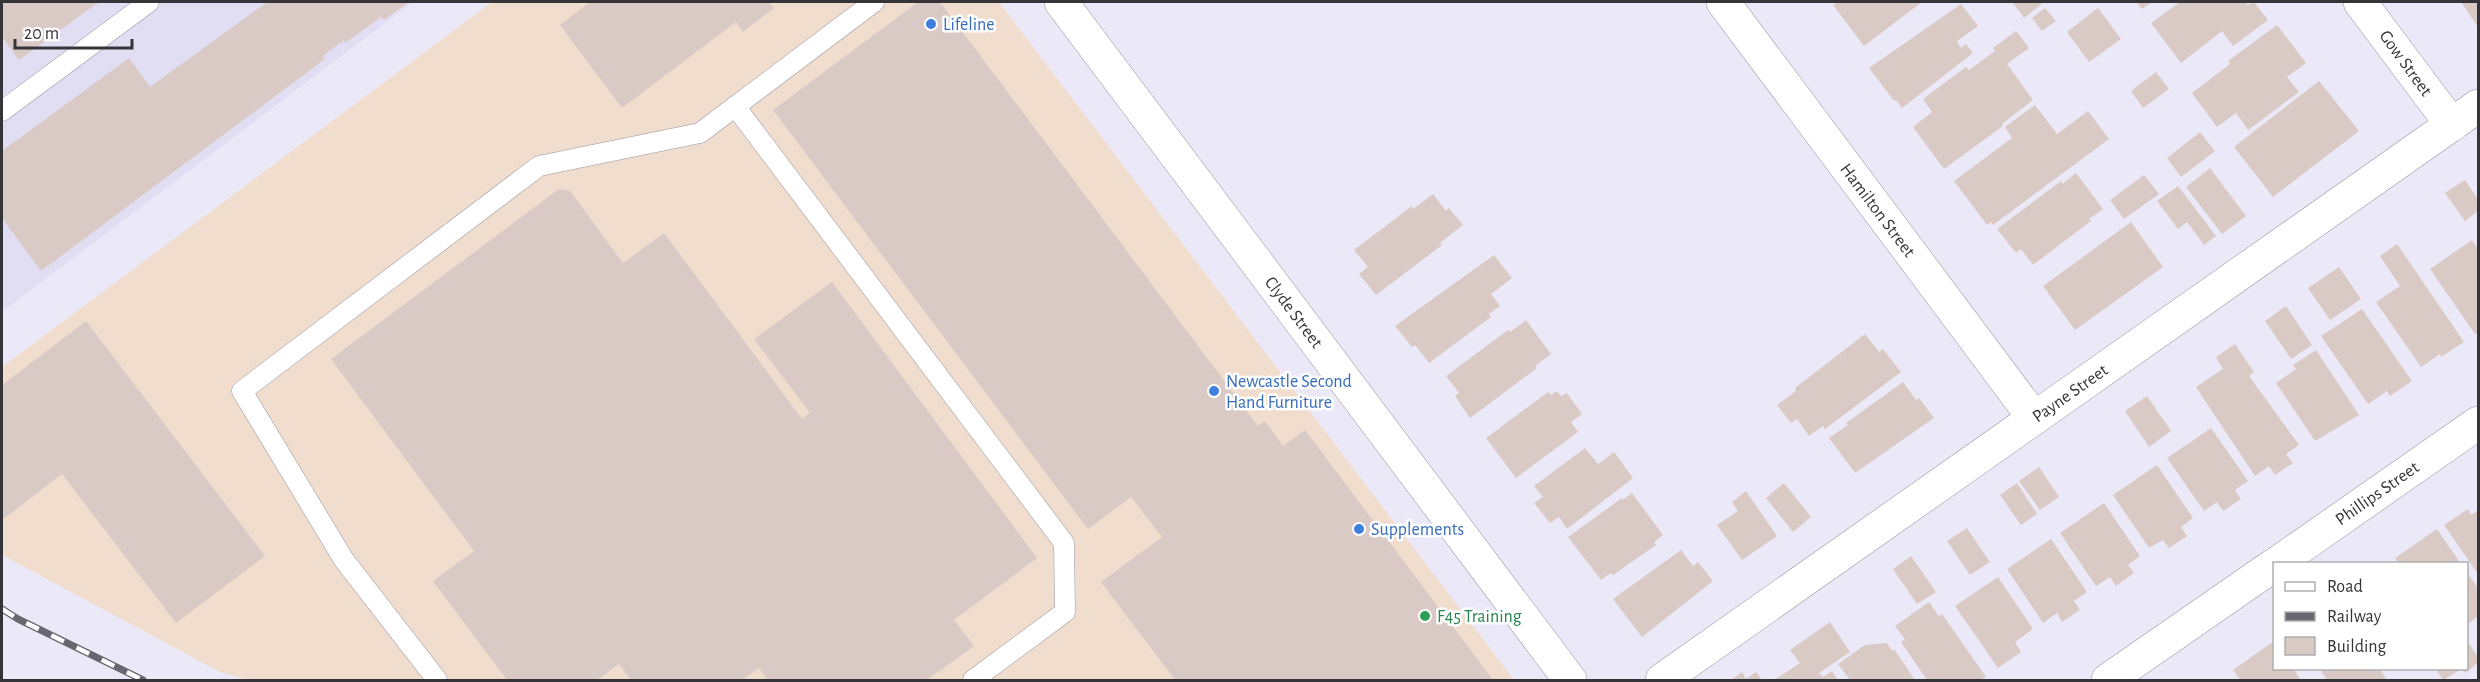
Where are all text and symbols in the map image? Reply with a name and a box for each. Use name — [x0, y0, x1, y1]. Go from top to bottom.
scale bar — [15, 12, 132, 50]
place label: Lifeline — [943, 16, 995, 34]
marker: Lifeline — [924, 17, 938, 31]
text: 20 m — [24, 25, 59, 43]
street label: Gow Street — [2375, 27, 2435, 100]
street label: Hamilton Street — [1836, 160, 1918, 261]
street label: Clyde Street — [1261, 274, 1326, 352]
street label: Payne Street — [2030, 361, 2112, 426]
place label: Newcastle Second Hand Furniture — [1226, 373, 1352, 412]
marker: Newcastle Second Hand Furniture — [1207, 384, 1221, 398]
street label: Phillips Street — [2332, 458, 2423, 529]
place label: Supplements — [1371, 521, 1464, 539]
marker: Supplements — [1352, 522, 1366, 536]
legend — [2273, 562, 2468, 670]
text: Road — [2327, 578, 2363, 596]
place label: F45 Training — [1437, 608, 1522, 626]
text: Railway — [2327, 608, 2382, 626]
marker: F45 Training — [1418, 609, 1432, 623]
text: Building — [2327, 638, 2387, 656]

